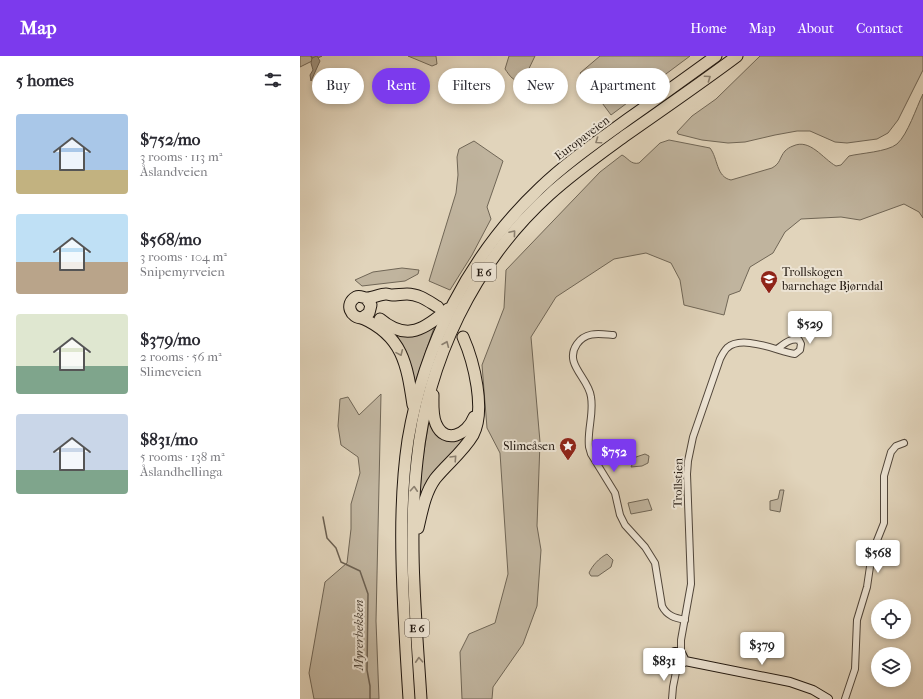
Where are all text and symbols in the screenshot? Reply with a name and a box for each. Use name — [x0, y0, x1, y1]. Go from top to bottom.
text: Map — [20, 17, 56, 39]
text: Home — [690, 20, 727, 37]
text: Map — [749, 20, 776, 37]
text: About — [798, 20, 834, 37]
text: Contact — [856, 20, 903, 37]
chip: Buy — [312, 68, 364, 104]
chip: Rent — [372, 68, 430, 104]
chip: Filters — [438, 68, 505, 104]
chip: New — [513, 68, 568, 104]
chip: Apartment — [576, 68, 670, 104]
icon: filters — [262, 69, 284, 91]
text: 5 homes — [16, 70, 74, 90]
one-way arrow — [703, 75, 710, 82]
street label: Europaveien — [552, 113, 612, 163]
text: $752/mo — [140, 129, 200, 149]
icon: home — [48, 130, 96, 178]
one-way arrow — [595, 136, 602, 143]
text: 3 rooms · 113 m² — [140, 149, 222, 164]
text: Åslandveien — [140, 164, 208, 179]
text: $568/mo — [140, 229, 201, 249]
icon: home — [48, 230, 96, 278]
one-way arrow — [509, 231, 516, 238]
text: 3 rooms · 104 m² — [140, 249, 227, 264]
road number: E 6 — [472, 263, 496, 281]
text: Snipemyrveien — [140, 264, 225, 279]
place label: Trollskogen barnehage Bjørndal — [781, 265, 884, 293]
school or university icon: Trollskogen barnehage Bjørndal — [759, 269, 779, 294]
pin: $529 — [786, 311, 834, 345]
text: $529 — [797, 316, 823, 331]
text: $379/mo — [140, 329, 200, 349]
icon: home — [48, 330, 96, 378]
one-way arrow — [442, 341, 450, 348]
one-way arrow — [395, 348, 403, 356]
text: 2 rooms · 56 m² — [140, 349, 222, 364]
text: Slimeveien — [140, 364, 202, 379]
text: $831/mo — [140, 429, 198, 449]
icon: home — [48, 430, 96, 478]
place icon: Slimeåsen — [558, 436, 578, 461]
place label: Slimeåsen — [503, 439, 555, 453]
pin: $752 — [590, 439, 638, 473]
text: $752 — [601, 444, 627, 459]
text: 5 rooms · 138 m² — [140, 449, 225, 464]
one-way arrow — [449, 455, 457, 463]
street label: Trollstien — [671, 458, 685, 508]
text: Åslandhellinga — [140, 464, 223, 479]
one-way arrow — [410, 486, 419, 492]
pin: $568 — [854, 540, 902, 574]
text: $568 — [865, 545, 891, 560]
map controls — [871, 599, 911, 687]
button: locate — [871, 599, 911, 639]
water label: Myrerbekken — [351, 600, 366, 671]
road number: E 6 — [405, 619, 429, 637]
pin: $379 — [738, 632, 786, 666]
text: $379 — [749, 637, 775, 652]
button: layers — [871, 647, 911, 687]
pin: $831 — [640, 648, 688, 682]
text: $831 — [652, 653, 676, 668]
one-way arrow — [415, 657, 423, 663]

